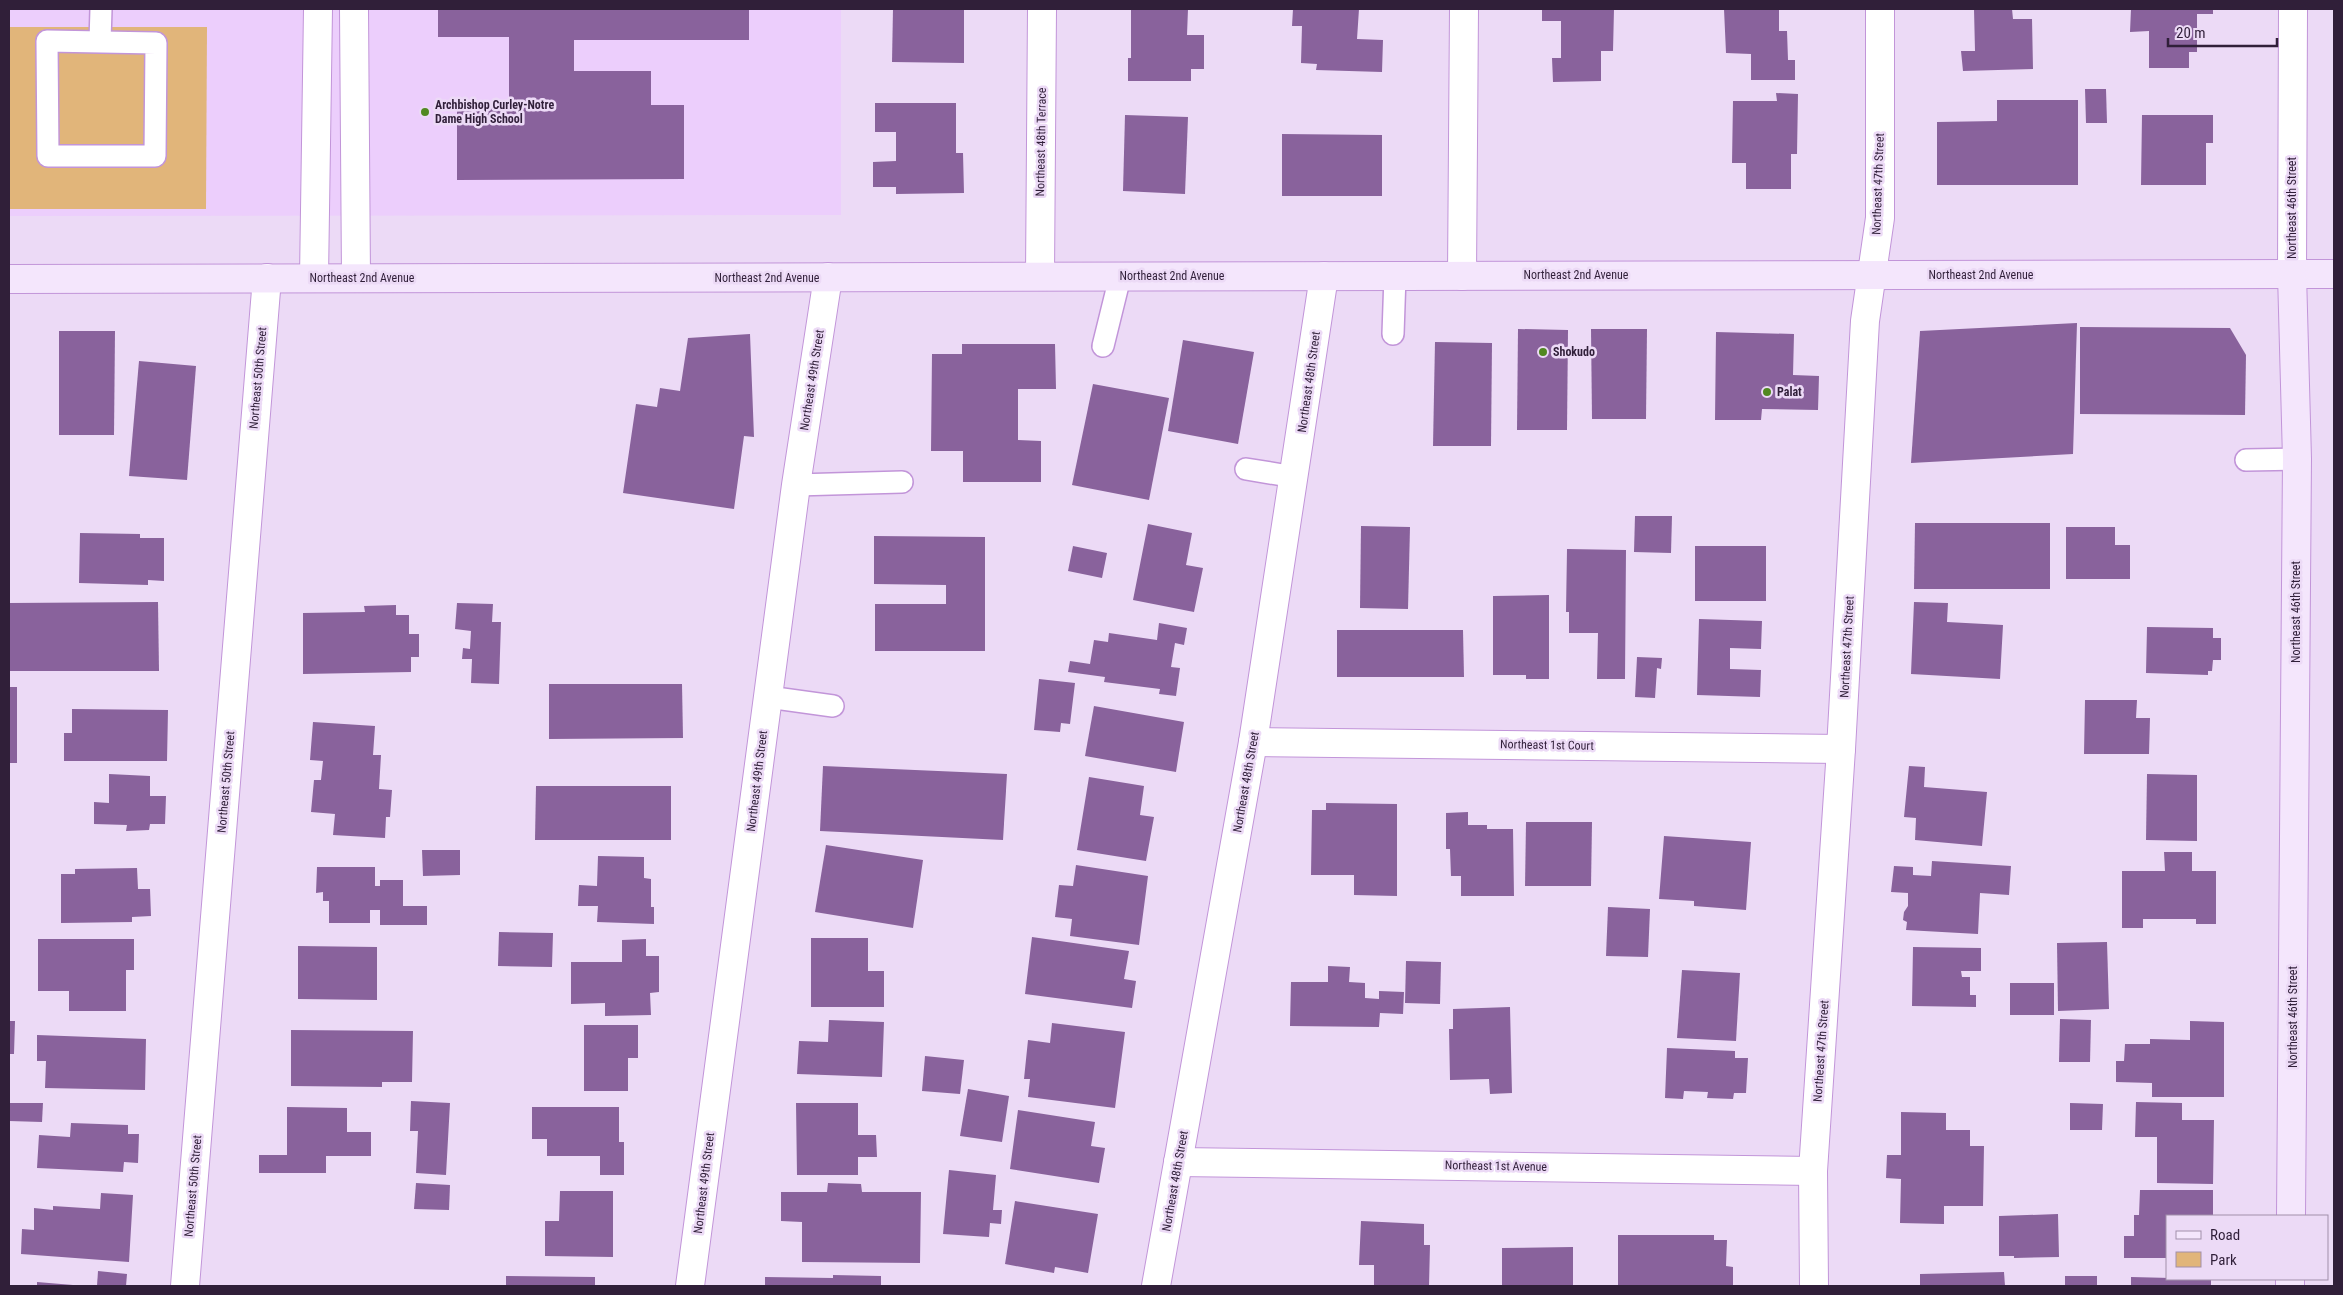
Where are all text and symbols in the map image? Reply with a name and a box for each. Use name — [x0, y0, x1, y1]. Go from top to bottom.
scale bar — [2168, 15, 2277, 47]
text: 20 m — [2176, 24, 2206, 42]
street label: Northeast 48th Terrace — [1033, 87, 1049, 197]
place label: Archbishop Curley-Notre Dame High School — [435, 98, 554, 126]
marker: Archbishop Curley-Notre Dame High School — [419, 106, 431, 118]
street label: Northeast 47th Street — [1869, 132, 1887, 235]
street label: Northeast 46th Street — [2285, 157, 2299, 259]
street label: Northeast 2nd Avenue — [1524, 268, 1629, 282]
street label: Northeast 2nd Avenue — [1929, 268, 2034, 282]
street label: Northeast 2nd Avenue — [1120, 269, 1225, 283]
street label: Northeast 2nd Avenue — [310, 271, 415, 285]
street label: Northeast 2nd Avenue — [715, 271, 820, 285]
street label: Northeast 50th Street — [247, 326, 269, 429]
street label: Northeast 49th Street — [797, 328, 827, 431]
street label: Northeast 48th Street — [1295, 330, 1323, 433]
place label: Shokudo — [1553, 345, 1595, 359]
marker: Shokudo — [1537, 346, 1549, 358]
place label: Palat — [1777, 385, 1802, 399]
marker: Palat — [1761, 386, 1773, 398]
street label: Northeast 46th Street — [2289, 561, 2303, 663]
street label: Northeast 47th Street — [1837, 595, 1857, 698]
street label: Northeast 49th Street — [744, 729, 770, 832]
street label: Northeast 50th Street — [215, 730, 237, 833]
street label: Northeast 48th Street — [1230, 730, 1262, 833]
street label: Northeast 1st Court — [1500, 737, 1594, 753]
street label: Northeast 46th Street — [2286, 966, 2300, 1068]
street label: Northeast 47th Street — [1810, 999, 1832, 1102]
street label: Northeast 48th Street — [1159, 1129, 1191, 1232]
street label: Northeast 49th Street — [691, 1131, 717, 1234]
street label: Northeast 50th Street — [182, 1134, 204, 1237]
street label: Northeast 1st Avenue — [1445, 1158, 1548, 1174]
legend — [2166, 1215, 2328, 1280]
text: Road — [2210, 1226, 2240, 1244]
text: Park — [2210, 1251, 2237, 1269]

